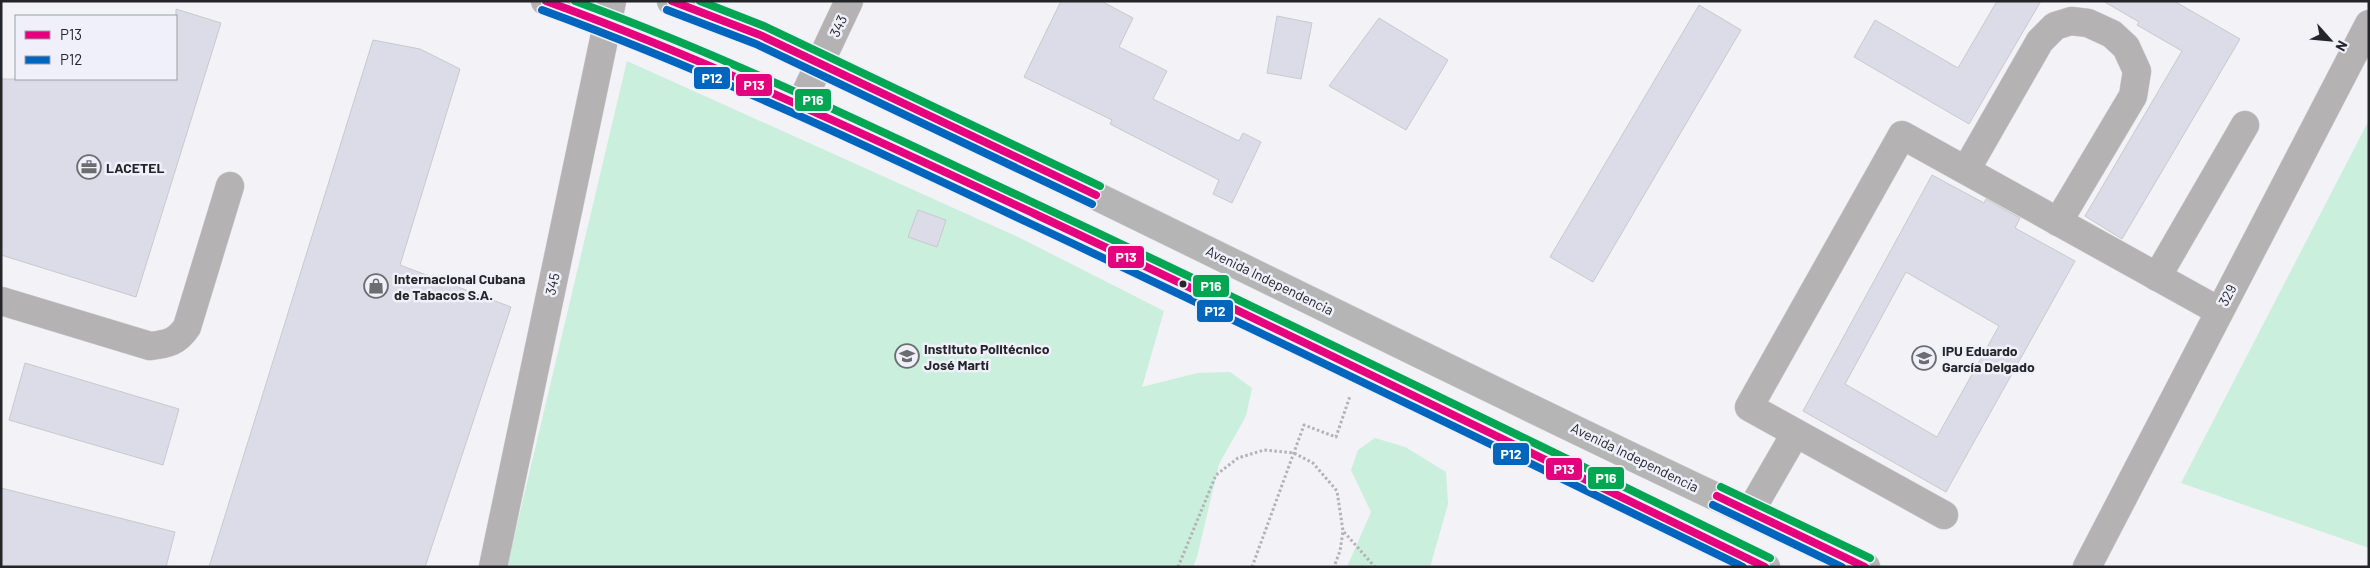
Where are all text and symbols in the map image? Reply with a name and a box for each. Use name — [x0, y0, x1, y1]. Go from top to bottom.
street label: 343 — [826, 12, 850, 40]
legend — [15, 15, 178, 80]
north arrow — [2305, 15, 2355, 65]
text: P13 — [60, 25, 82, 43]
text: N — [2332, 38, 2352, 54]
text: P12 — [60, 50, 82, 68]
line badge: P12 — [693, 66, 731, 90]
text: P12 — [701, 69, 723, 86]
line badge: P13 — [735, 73, 773, 97]
text: P13 — [744, 76, 764, 93]
line badge: P16 — [794, 88, 832, 112]
text: P16 — [803, 91, 824, 108]
office icon: LACETEL — [76, 154, 102, 180]
place label: LACETEL — [106, 159, 164, 176]
street label: Avenida Independencia — [1203, 242, 1337, 318]
line badge: P13 — [1107, 245, 1145, 269]
text: P13 — [1116, 248, 1136, 265]
place label: Internacional Cubana de Tabacos S.A. — [394, 270, 525, 303]
street label: 345 — [541, 271, 563, 297]
shop icon: Internacional Cubana de Tabacos S.A. — [363, 273, 389, 299]
line badge: P16 — [1192, 274, 1230, 298]
text: P16 — [1201, 277, 1222, 294]
unlabelled marker — [1178, 279, 1188, 289]
street label: 329 — [2214, 281, 2240, 309]
line badge: P12 — [1196, 299, 1234, 323]
text: P12 — [1204, 302, 1226, 319]
place label: Instituto Politécnico José Martí — [924, 340, 1050, 373]
place label: IPU Eduardo García Delgado — [1942, 342, 2035, 375]
school or university icon: Instituto Politécnico José Martí — [894, 343, 920, 369]
school or university icon: IPU Eduardo García Delgado — [1911, 345, 1937, 371]
street label: Avenida Independencia — [1568, 419, 1702, 495]
line badge: P12 — [1492, 442, 1530, 466]
text: P12 — [1500, 445, 1522, 462]
line badge: P13 — [1545, 457, 1583, 481]
text: P13 — [1554, 460, 1574, 477]
line badge: P16 — [1587, 466, 1625, 490]
text: P16 — [1596, 469, 1617, 486]

